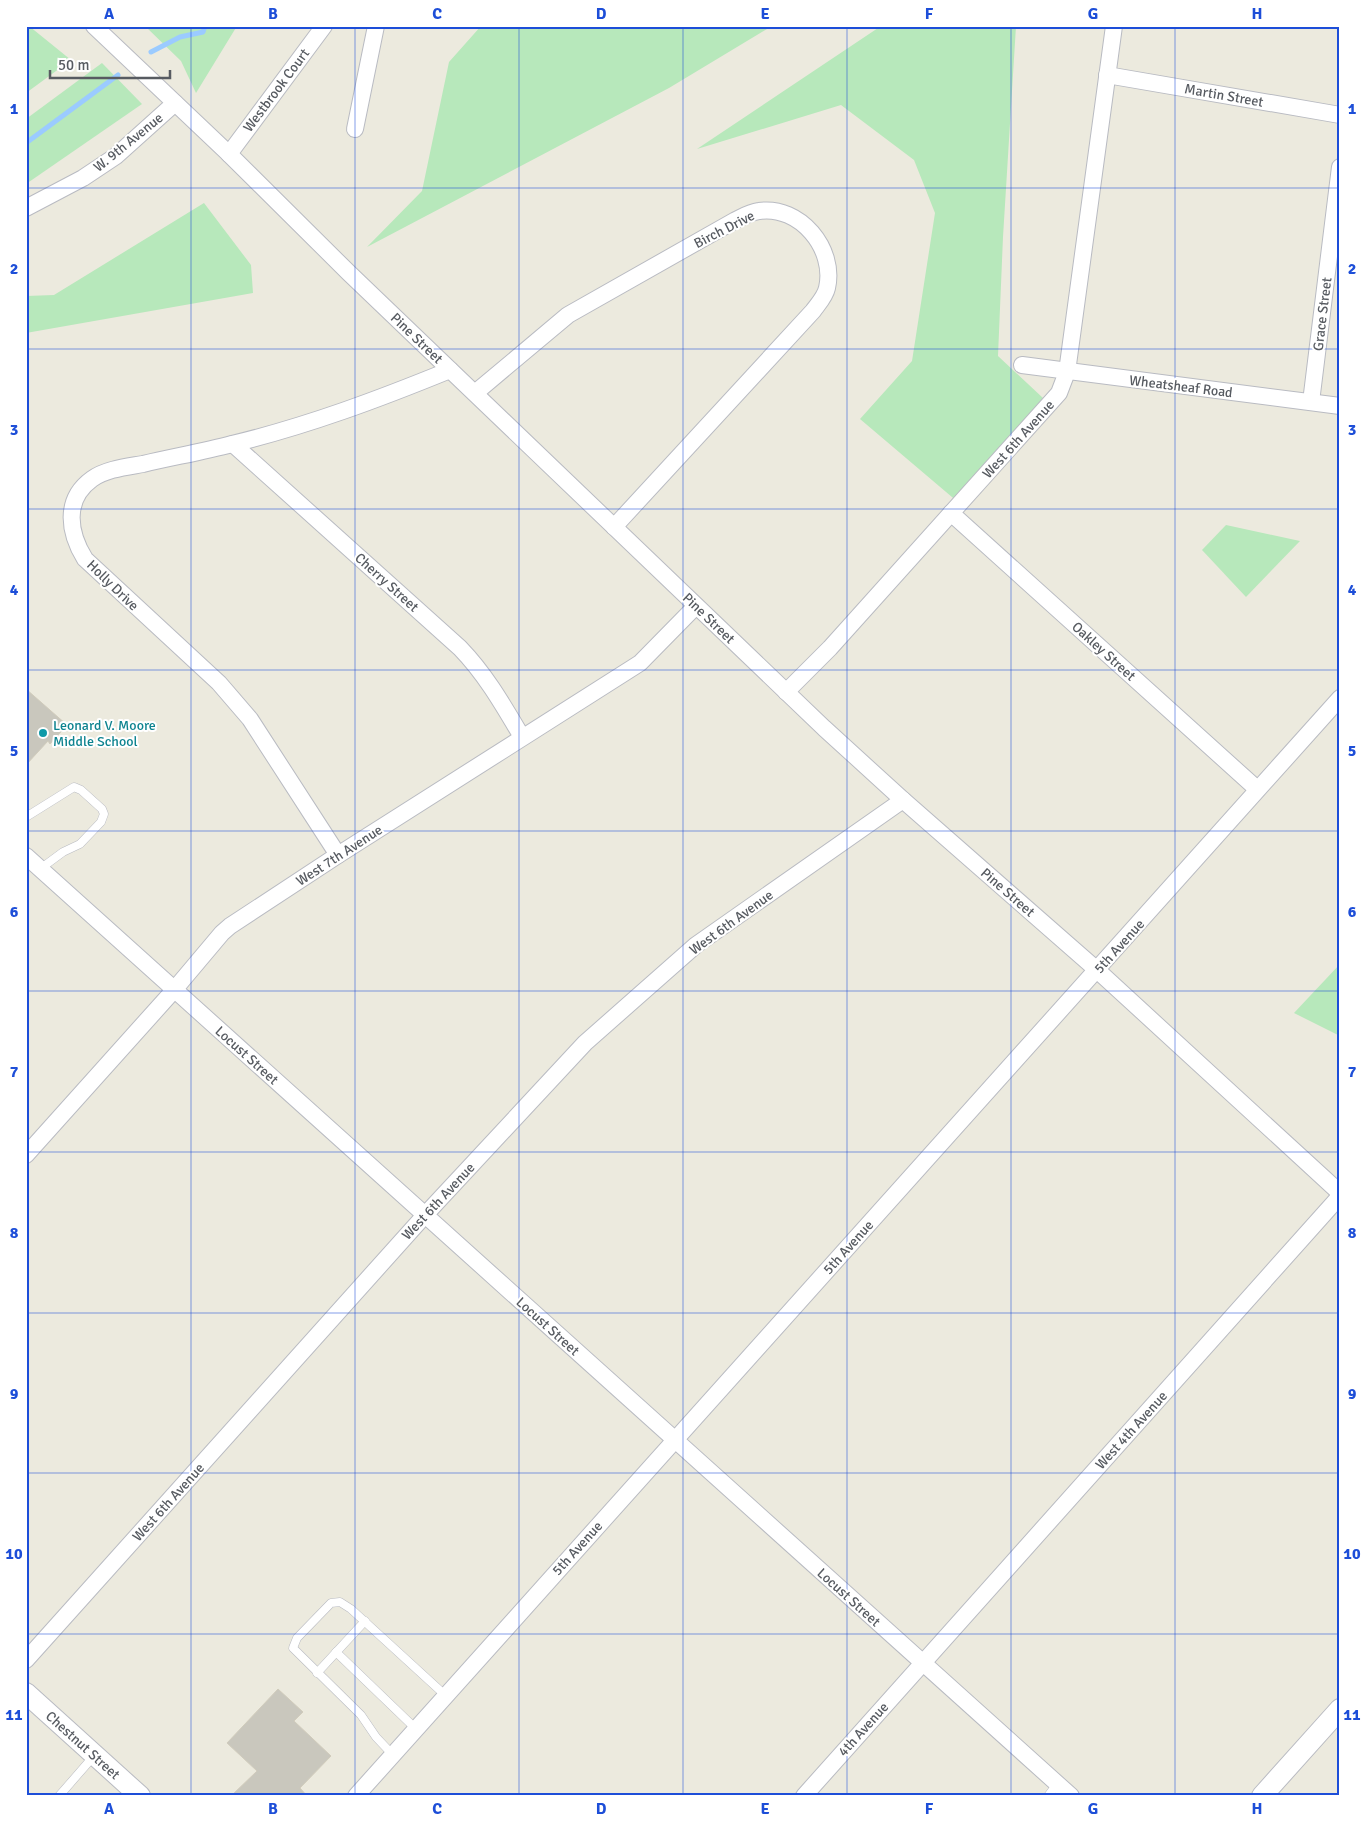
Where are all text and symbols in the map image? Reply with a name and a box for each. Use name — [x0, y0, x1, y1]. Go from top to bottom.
text: A — [104, 4, 115, 24]
text: B — [268, 4, 278, 24]
text: C — [432, 4, 442, 24]
text: D — [596, 4, 607, 24]
text: E — [760, 4, 770, 24]
text: F — [925, 4, 934, 24]
text: G — [1088, 4, 1098, 24]
text: H — [1252, 4, 1262, 24]
street label: Westbrook Court — [240, 45, 313, 135]
scale bar — [50, 48, 170, 80]
text: 50 m — [58, 56, 89, 74]
street label: Martin Street — [1183, 80, 1265, 111]
text: 1 — [10, 99, 19, 119]
text: 1 — [1348, 99, 1357, 119]
street label: W. 9th Avenue — [90, 109, 167, 176]
street label: Birch Drive — [691, 207, 757, 252]
text: 2 — [10, 259, 18, 279]
text: 2 — [1348, 259, 1356, 279]
street label: Grace Street — [1310, 276, 1335, 352]
street label: Pine Street — [387, 309, 446, 367]
street label: Wheatsheaf Road — [1128, 372, 1234, 401]
street label: West 6th Avenue — [979, 397, 1058, 482]
text: 3 — [10, 420, 18, 440]
text: 3 — [1348, 420, 1356, 440]
street label: Cherry Street — [351, 549, 422, 615]
street label: Holly Drive — [83, 556, 142, 614]
text: 4 — [10, 580, 19, 600]
text: 4 — [1348, 580, 1357, 600]
street label: Pine Street — [679, 589, 738, 647]
street label: Oakley Street — [1068, 618, 1139, 684]
place label: Leonard V. Moore Middle School — [53, 717, 156, 750]
marker: Leonard V. Moore Middle School — [37, 727, 49, 739]
text: 5 — [10, 741, 18, 761]
text: 5 — [1348, 741, 1356, 761]
street label: West 7th Avenue — [293, 821, 386, 890]
street label: Pine Street — [977, 864, 1038, 920]
street label: West 6th Avenue — [686, 886, 777, 959]
text: 6 — [10, 902, 19, 922]
text: 6 — [1348, 902, 1357, 922]
street label: 5th Avenue — [1091, 916, 1148, 977]
street label: Locust Street — [212, 1023, 282, 1088]
text: 7 — [10, 1062, 19, 1082]
text: 7 — [1348, 1062, 1357, 1082]
street label: West 6th Avenue — [398, 1159, 478, 1243]
street label: 5th Avenue — [820, 1217, 877, 1278]
text: 8 — [10, 1223, 19, 1243]
text: 8 — [1348, 1223, 1357, 1243]
street label: Locust Street — [513, 1294, 583, 1359]
text: 9 — [10, 1384, 19, 1404]
text: 9 — [1348, 1384, 1357, 1404]
street label: West 4th Avenue — [1092, 1388, 1171, 1473]
street label: West 6th Avenue — [129, 1460, 208, 1545]
street label: 5th Avenue — [549, 1518, 606, 1579]
text: 10 — [5, 1544, 23, 1564]
text: 10 — [1343, 1544, 1361, 1564]
street label: Locust Street — [814, 1565, 884, 1630]
street label: 4th Avenue — [835, 1699, 892, 1760]
text: 11 — [5, 1705, 23, 1725]
text: 11 — [1343, 1705, 1361, 1725]
street label: Chestnut Street — [42, 1708, 123, 1783]
text: A — [104, 1799, 115, 1819]
text: B — [268, 1799, 278, 1819]
text: C — [432, 1799, 442, 1819]
text: D — [596, 1799, 607, 1819]
text: E — [760, 1799, 770, 1819]
text: F — [925, 1799, 934, 1819]
text: G — [1088, 1799, 1098, 1819]
text: H — [1252, 1799, 1262, 1819]

